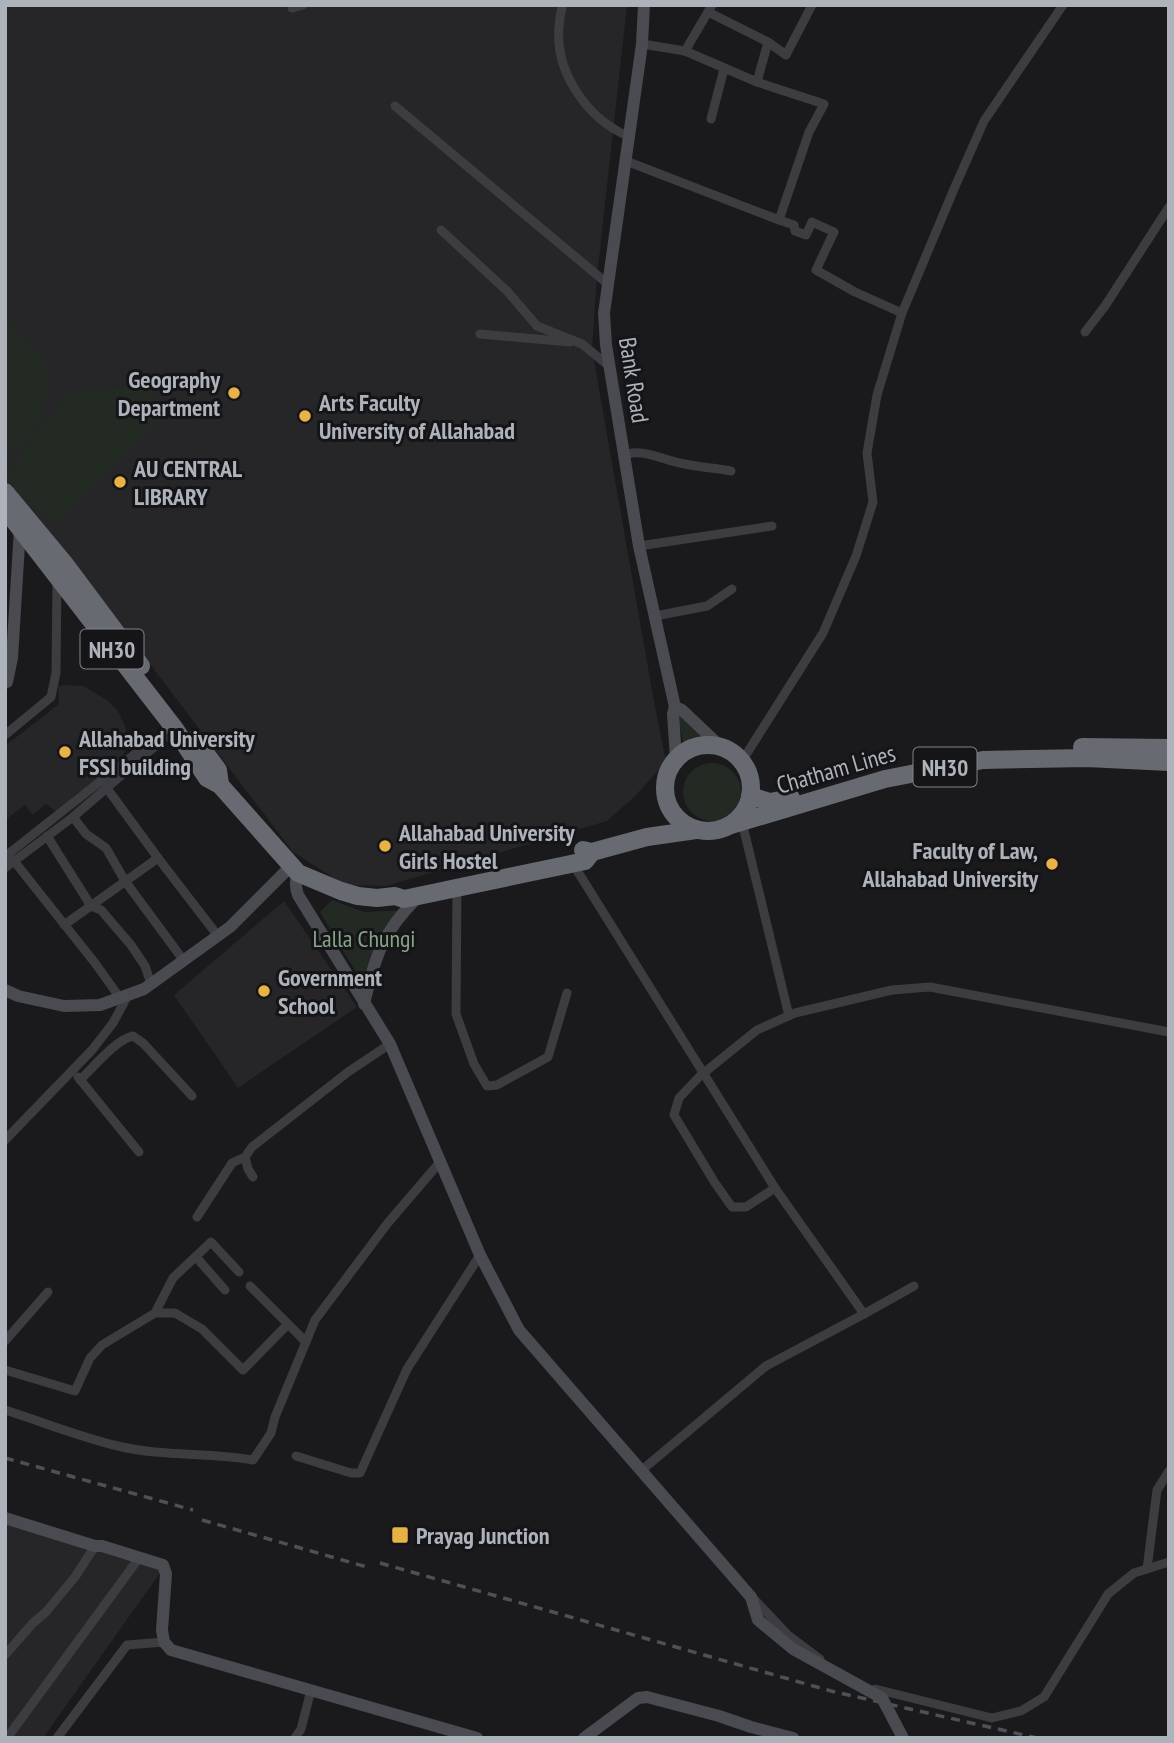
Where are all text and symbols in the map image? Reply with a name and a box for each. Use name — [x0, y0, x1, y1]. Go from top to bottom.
street label: Bank Road — [612, 335, 656, 425]
place label: Geography Department — [118, 364, 220, 423]
marker: Geography Department — [226, 385, 242, 401]
place label: Arts Faculty University of Allahabad — [318, 387, 515, 446]
marker: Arts Faculty University of Allahabad — [297, 408, 313, 424]
place label: AU CENTRAL LIBRARY — [133, 453, 243, 512]
marker: AU CENTRAL LIBRARY — [112, 474, 128, 490]
road number: NH30 — [80, 629, 144, 668]
place label: Allahabad University FSSI building — [78, 723, 255, 782]
street label: Chatham Lines — [773, 737, 899, 801]
marker: Allahabad University FSSI building — [57, 744, 73, 760]
road number: NH30 — [914, 748, 976, 786]
place label: Allahabad University Girls Hostel — [398, 817, 575, 876]
place label: Faculty of Law, Allahabad University — [861, 835, 1038, 894]
marker: Allahabad University Girls Hostel — [377, 838, 393, 854]
marker: Faculty of Law, Allahabad University — [1044, 856, 1060, 872]
park label: Lalla Chungi — [312, 923, 416, 954]
place label: Government School — [278, 962, 382, 1021]
marker: Government School — [256, 983, 272, 999]
place label: Prayag Junction — [416, 1520, 550, 1551]
marker: Prayag Junction — [390, 1525, 410, 1545]

